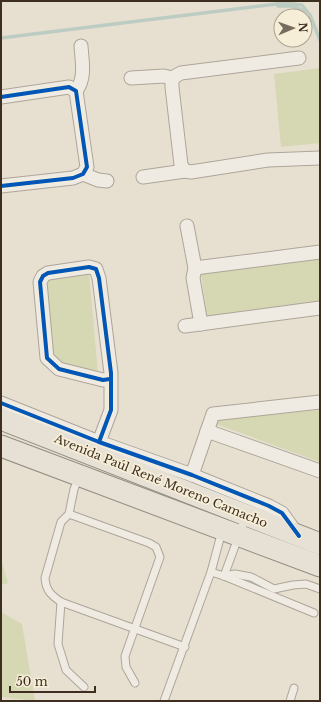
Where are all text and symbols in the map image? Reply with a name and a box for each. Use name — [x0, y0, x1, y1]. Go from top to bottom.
north arrow — [273, 8, 313, 48]
text: N — [296, 22, 310, 34]
street label: Avenida Paúl René Moreno Camacho — [51, 430, 270, 530]
scale bar — [10, 668, 95, 694]
text: 50 m — [16, 674, 48, 689]

